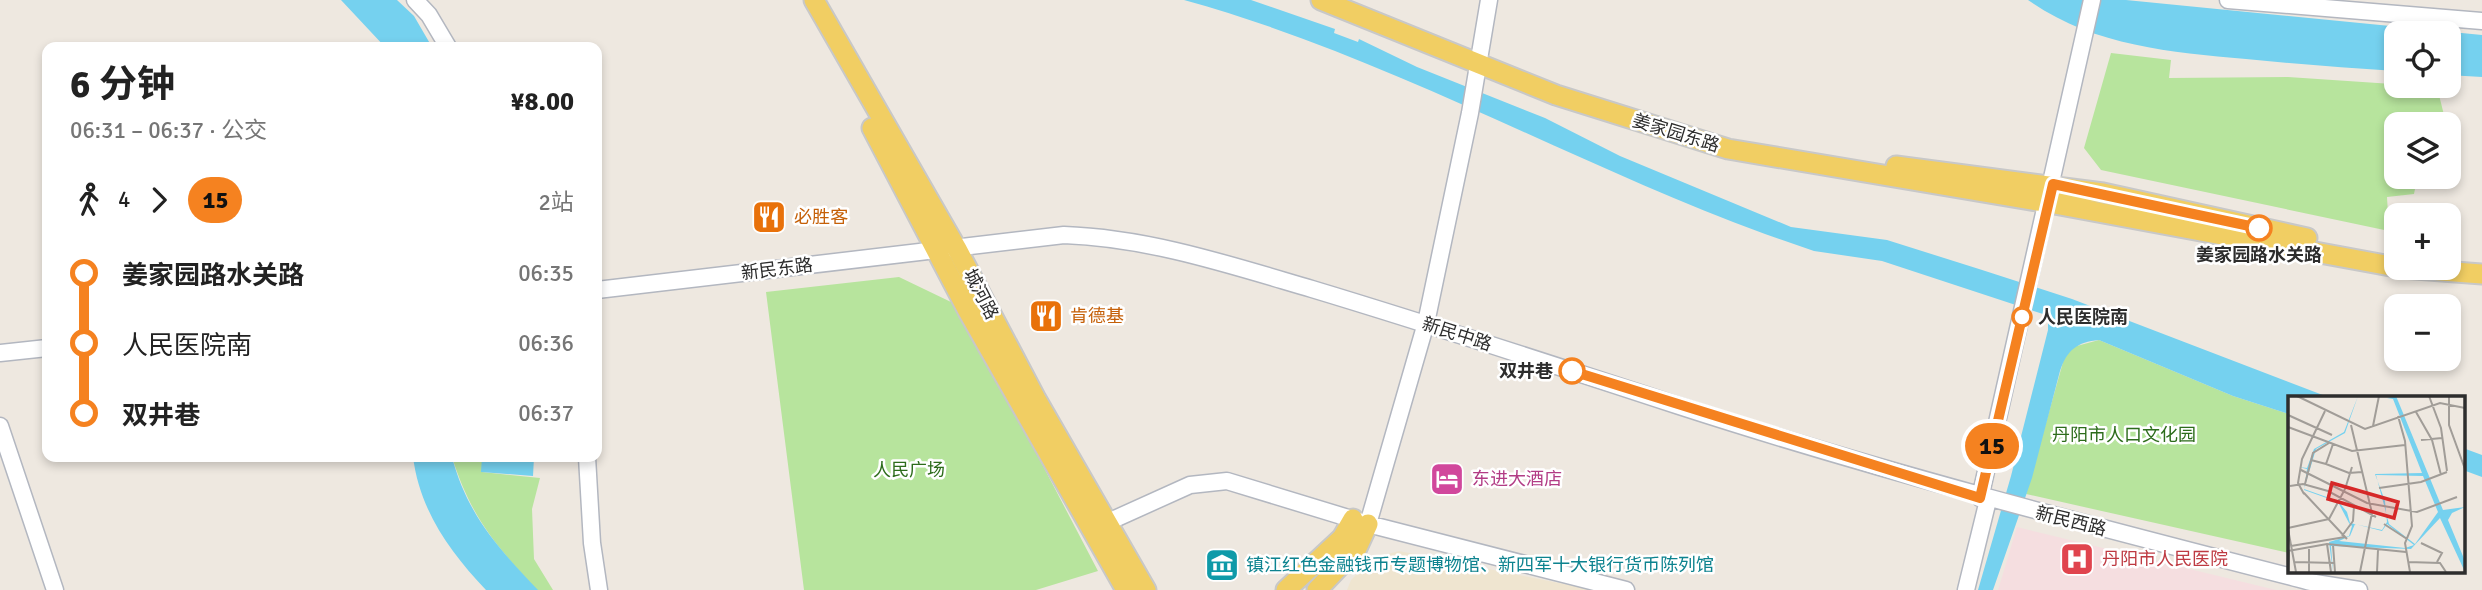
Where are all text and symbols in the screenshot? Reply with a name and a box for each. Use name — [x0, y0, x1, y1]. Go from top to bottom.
map controls — [2384, 21, 2461, 371]
button: locate — [2384, 21, 2461, 98]
text: 6 分钟 — [70, 61, 175, 108]
text: ¥8.00 — [510, 86, 574, 118]
street label: 姜家园东路 — [1630, 109, 1722, 157]
button: layers — [2384, 112, 2461, 189]
text: 06:31 – 06:37 · 公交 — [70, 116, 267, 145]
icon: walk — [70, 181, 108, 219]
icon: forward — [140, 181, 178, 219]
text: 4 — [118, 185, 130, 214]
text: 15 — [202, 185, 228, 215]
text: 2站 — [539, 188, 574, 217]
restaurant icon: 必胜客 — [750, 198, 788, 236]
button: + — [2384, 203, 2461, 280]
place label: 必胜客 — [794, 206, 848, 228]
marker: 姜家园路水关路 — [2246, 215, 2272, 241]
place label: 姜家园路水关路 — [2196, 244, 2322, 266]
street label: 新民东路 — [740, 254, 814, 284]
text: 06:35 — [518, 259, 574, 288]
text: 姜家园路水关路 — [122, 260, 304, 292]
street label: 城河路 — [959, 265, 1003, 323]
button: − — [2384, 294, 2461, 371]
restaurant icon: 肯德基 — [1027, 297, 1065, 335]
place label: 肯德基 — [1070, 305, 1124, 327]
place label: 人民医院南 — [2038, 306, 2128, 328]
marker: 人民医院南 — [2012, 307, 2032, 327]
street label: 新民中路 — [1419, 312, 1495, 356]
text: 06:36 — [518, 329, 574, 358]
text: 人民医院南 — [122, 330, 252, 362]
marker: 双井巷 — [1559, 358, 1585, 384]
place label: 双井巷 — [1499, 360, 1553, 382]
inset map — [2288, 396, 2464, 572]
text: 06:37 — [518, 399, 574, 428]
text: 双井巷 — [122, 400, 200, 432]
line badge: 15 — [1960, 423, 2024, 469]
park label: 丹阳市人口文化园 — [2052, 424, 2196, 446]
text: 15 — [1979, 431, 2005, 461]
park label: 人民广场 — [873, 459, 945, 481]
hotel icon: 东进大酒店 — [1428, 460, 1466, 498]
place label: 东进大酒店 — [1472, 468, 1562, 490]
street label: 新民西路 — [2033, 502, 2109, 540]
hospital icon: 丹阳市人民医院 — [2058, 540, 2096, 578]
museum icon: 镇江红色金融钱币专题博物馆、新四军十大银行货币陈列馆 — [1203, 546, 1241, 584]
place label: 丹阳市人民医院 — [2102, 548, 2228, 570]
place label: 镇江红色金融钱币专题博物馆、新四军十大银行货币陈列馆 — [1246, 554, 1714, 576]

